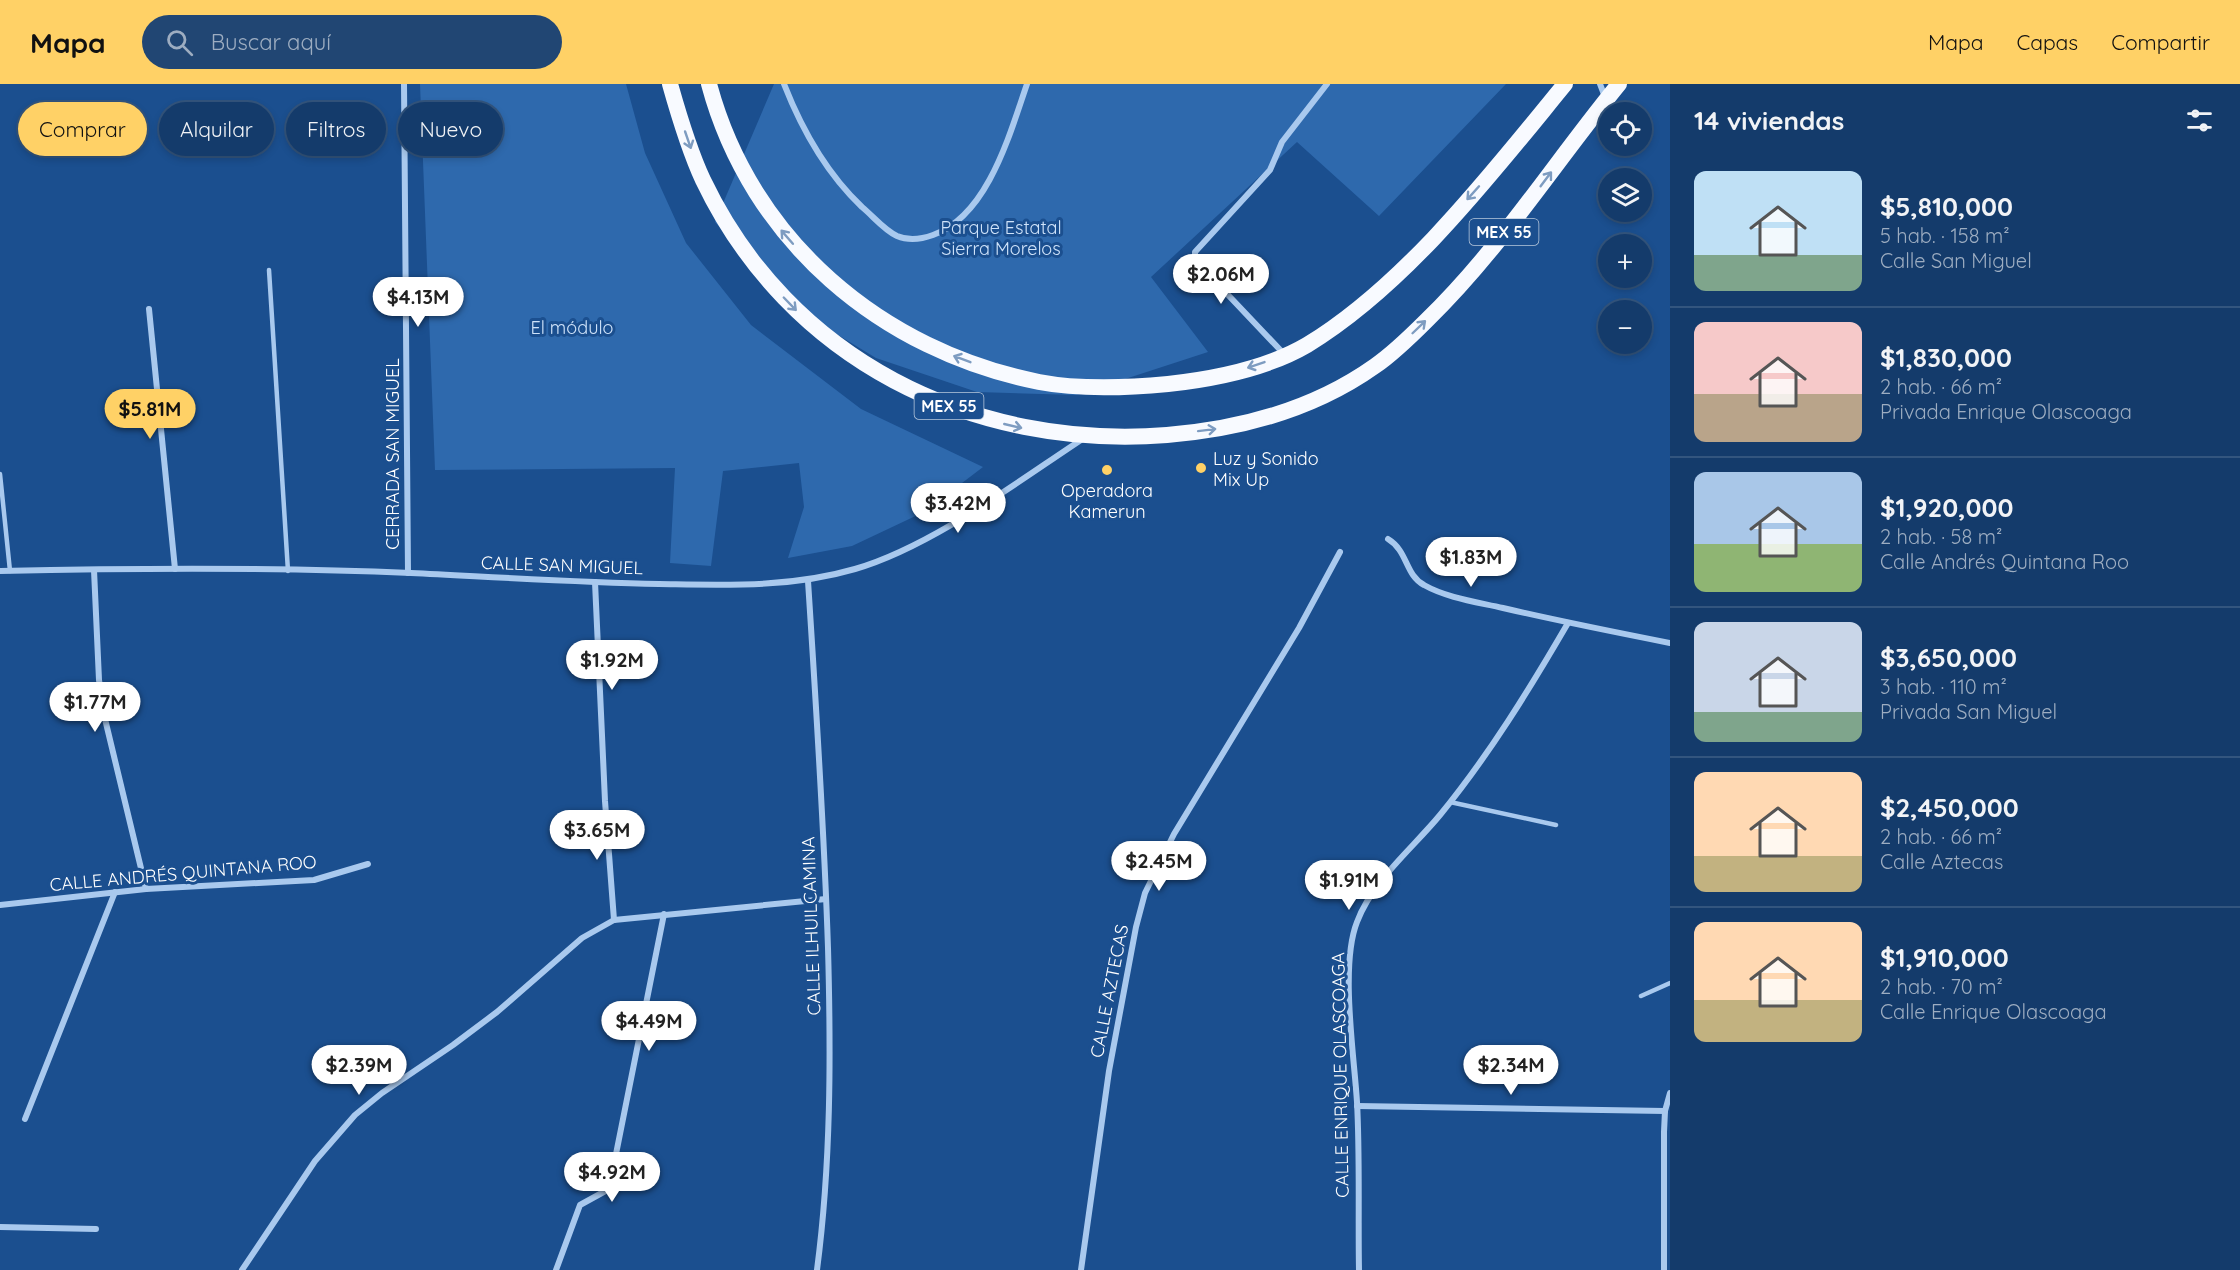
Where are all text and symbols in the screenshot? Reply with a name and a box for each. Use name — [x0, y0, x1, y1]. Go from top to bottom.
search box — [142, 15, 562, 69]
text: Mapa — [30, 25, 106, 60]
icon: search — [163, 26, 196, 59]
text: Buscar aquí — [211, 28, 331, 56]
text: Mapa — [1928, 29, 1983, 55]
text: Capas — [2016, 29, 2078, 55]
text: Compartir — [2111, 29, 2210, 55]
chip: Comprar — [18, 102, 147, 156]
chip: Alquilar — [159, 102, 274, 156]
chip: Filtros — [286, 102, 386, 156]
chip: Nuevo — [398, 102, 503, 156]
map controls — [1598, 102, 1652, 354]
button: locate — [1598, 102, 1652, 156]
text: 14 viviendas — [1694, 104, 1844, 137]
icon: filters — [2183, 104, 2216, 137]
one-way arrow — [683, 130, 694, 149]
button: layers — [1598, 168, 1652, 222]
one-way arrow — [1539, 172, 1552, 188]
one-way arrow — [1466, 185, 1480, 200]
text: $5,810,000 — [1880, 190, 2013, 223]
icon: home — [1742, 195, 1814, 267]
park label: Parque Estatal Sierra Morelos — [940, 216, 1062, 260]
road number: MEX 55 — [1470, 219, 1538, 245]
text: 5 hab. · 158 m² — [1880, 223, 2010, 248]
one-way arrow — [781, 229, 795, 245]
button: + — [1598, 234, 1652, 288]
text: Calle San Miguel — [1880, 248, 2032, 273]
pin: $2.06M — [1172, 254, 1270, 305]
text: $2.06M — [1187, 261, 1255, 286]
pin: $4.13M — [369, 277, 467, 328]
text: $4.13M — [387, 284, 449, 309]
one-way arrow — [783, 296, 798, 311]
button: − — [1598, 300, 1652, 354]
park label: El módulo — [531, 316, 613, 339]
one-way arrow — [1412, 320, 1427, 335]
text: $1,830,000 — [1880, 341, 2012, 374]
icon: home — [1742, 346, 1814, 418]
one-way arrow — [953, 353, 972, 364]
street label: CERRADA SAN MIGUEL — [381, 358, 404, 550]
one-way arrow — [1247, 361, 1266, 372]
text: 2 hab. · 66 m² — [1880, 374, 2002, 399]
pin: $5.81M — [101, 389, 199, 440]
road number: MEX 55 — [914, 393, 984, 419]
text: $5.81M — [119, 396, 181, 421]
text: Privada Enrique Olascoaga — [1880, 399, 2132, 424]
one-way arrow — [1004, 420, 1023, 432]
one-way arrow — [1197, 425, 1217, 436]
place label: Luz y Sonido Mix Up — [1213, 447, 1319, 491]
marker: Luz y Sonido Mix Up — [1194, 461, 1208, 475]
marker: Operadora Kamerun — [1100, 463, 1114, 477]
place label: Operadora Kamerun — [1061, 479, 1153, 523]
pin: $3.42M — [909, 483, 1007, 534]
text: $3.42M — [925, 490, 991, 515]
text: $1,920,000 — [1880, 491, 2013, 524]
icon: home — [1742, 496, 1814, 568]
text: 2 hab. · 58 m² — [1880, 524, 2002, 549]
pin: $1.83M — [1422, 537, 1520, 588]
text: $1.83M — [1440, 544, 1502, 569]
text: Calle Andrés Quintana Roo — [1880, 549, 2129, 574]
street label: CALLE SAN MIGUEL — [481, 551, 644, 579]
pin: $1.92M — [563, 640, 661, 691]
text: $3,650,000 — [1880, 641, 2017, 674]
icon: home — [1742, 646, 1814, 718]
text: $1.92M — [580, 647, 644, 672]
text: 3 hab. · 110 m² — [1880, 674, 2007, 699]
pin: $1.77M — [46, 682, 144, 733]
text: $1.77M — [63, 689, 127, 714]
text: Privada San Miguel — [1880, 699, 2057, 724]
text: $2,450,000 — [1880, 791, 2019, 824]
icon: home — [1742, 796, 1814, 868]
pin: $3.65M — [548, 810, 646, 861]
text: $3.65M — [564, 817, 630, 842]
text: 2 hab. · 66 m² — [1880, 824, 2002, 849]
street label: CALLE ILHUILCAMINA — [796, 836, 826, 1016]
pin: $2.45M — [1110, 841, 1208, 892]
text: $2.45M — [1125, 848, 1193, 873]
text: Calle Aztecas — [1880, 849, 2003, 874]
street label: CALLE ANDRÉS QUINTANA ROO — [49, 850, 317, 896]
pin: $1.91M — [1300, 860, 1398, 911]
text: $1.91M — [1319, 867, 1379, 892]
street label: CALLE AZTECAS — [1085, 922, 1133, 1060]
text: $1,910,000 — [1880, 941, 2009, 974]
icon: home — [1742, 946, 1814, 1018]
street label: CALLE ENRIQUE OLASCOAGA — [1326, 952, 1354, 1198]
text: 2 hab. · 70 m² — [1880, 974, 2003, 999]
text: Calle Enrique Olascoaga — [1880, 999, 2107, 1024]
pin: $4.49M — [600, 1001, 698, 1052]
text: $4.49M — [615, 1008, 683, 1033]
pin: $2.39M — [310, 1045, 408, 1096]
pin: $2.34M — [1462, 1045, 1560, 1096]
text: $2.39M — [326, 1052, 392, 1077]
text: $2.34M — [1477, 1052, 1545, 1077]
pin: $4.92M — [563, 1152, 661, 1203]
text: $4.92M — [578, 1159, 646, 1184]

